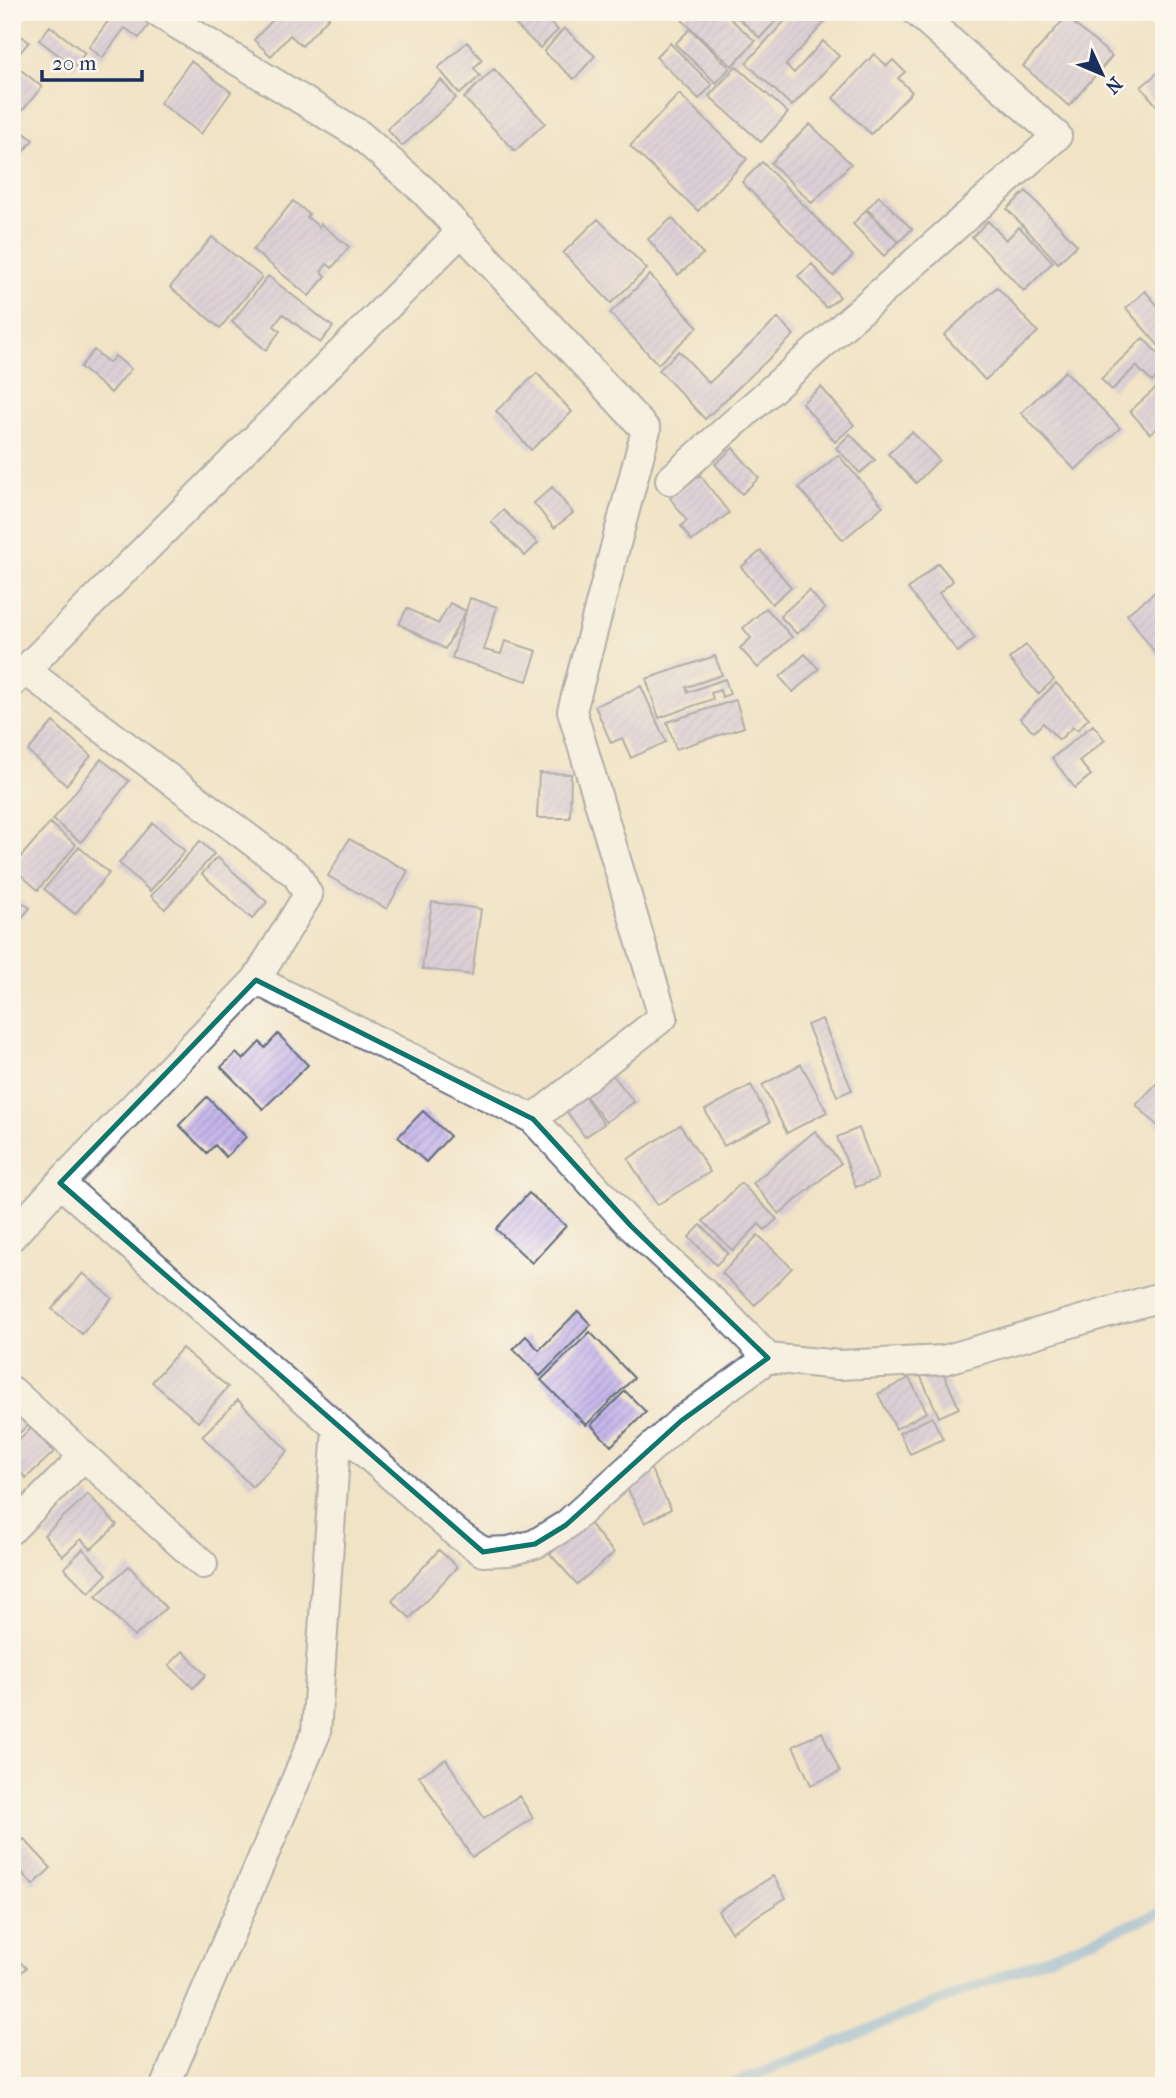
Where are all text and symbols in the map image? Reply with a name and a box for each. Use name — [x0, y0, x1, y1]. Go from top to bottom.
scale bar — [42, 38, 142, 82]
north arrow — [1068, 38, 1138, 108]
text: 20 m — [52, 51, 97, 75]
text: N — [1100, 72, 1126, 98]

